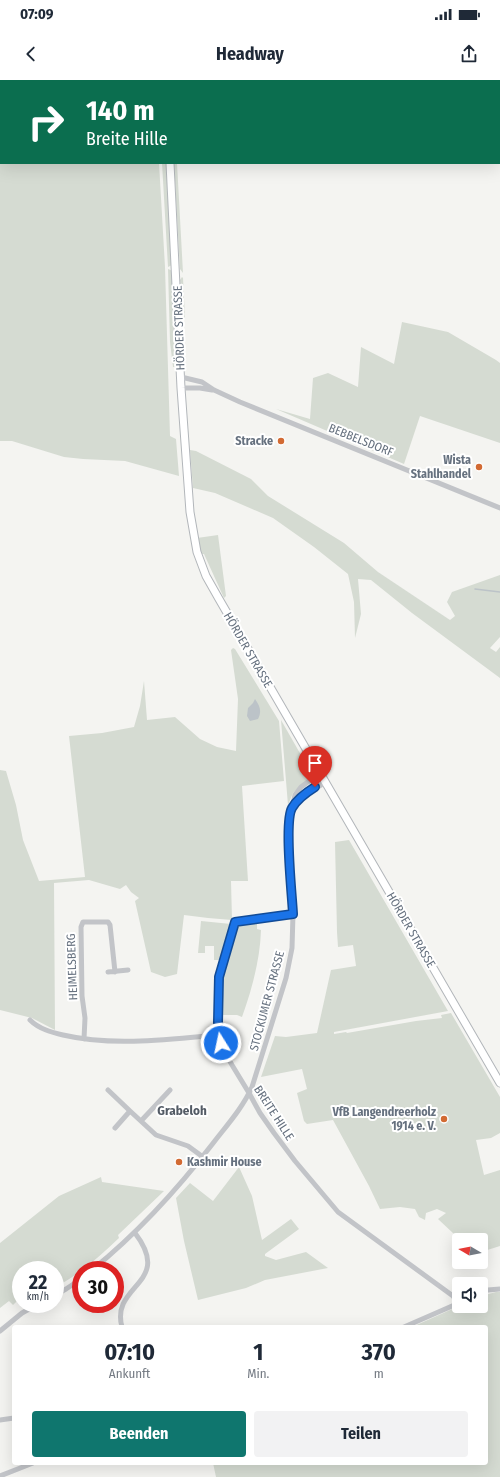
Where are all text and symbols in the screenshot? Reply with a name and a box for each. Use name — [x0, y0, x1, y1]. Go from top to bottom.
text: 07:09 — [20, 5, 54, 23]
icon: back — [20, 43, 42, 65]
text: Headway — [216, 43, 284, 65]
icon: share — [458, 43, 480, 65]
text: 140 m — [86, 94, 155, 127]
icon: right — [20, 96, 72, 148]
text: Breite Hille — [86, 128, 168, 150]
street label: HÖRDER STRASSE — [169, 285, 187, 371]
street label: BEBBELSDORF — [327, 421, 396, 460]
place label: Stracke — [235, 434, 273, 448]
marker: Stracke — [276, 436, 286, 446]
place label: Wista Stahlhandel — [411, 453, 472, 481]
marker: Wista Stahlhandel — [474, 462, 484, 472]
street label: HÖRDER STRASSE — [221, 609, 277, 691]
pin — [298, 746, 332, 787]
icon: arrive — [304, 752, 326, 774]
street label: HÖRDER STRASSE — [384, 889, 440, 971]
street label: HEIMELSBERG — [64, 933, 80, 1001]
street label: STOCKUMER STRASSE — [247, 949, 287, 1052]
position arrow — [200, 1022, 242, 1064]
street label: BREITE HILLE — [251, 1083, 297, 1143]
district label: Grabeloh — [157, 1103, 207, 1118]
place label: VfB Langendreerholz 1914 e. V. — [332, 1105, 436, 1133]
marker: VfB Langendreerholz 1914 e. V. — [439, 1114, 449, 1124]
place label: Kashmir House — [187, 1155, 262, 1169]
marker: Kashmir House — [174, 1157, 184, 1167]
north arrow — [452, 1233, 488, 1269]
map controls — [452, 1233, 488, 1313]
speed limit sign: 30 — [72, 1261, 124, 1313]
text: 22 — [29, 1270, 47, 1294]
button: sound — [452, 1277, 488, 1313]
text: km/h — [27, 1291, 49, 1303]
text: 07:10 — [104, 1338, 155, 1366]
text: 1 — [253, 1338, 263, 1366]
text: 370 — [361, 1338, 396, 1366]
text: Ankunft — [109, 1366, 150, 1381]
text: Min. — [247, 1366, 269, 1381]
text: m — [374, 1366, 384, 1381]
button: Beenden — [32, 1411, 246, 1457]
button: Teilen — [254, 1411, 468, 1457]

